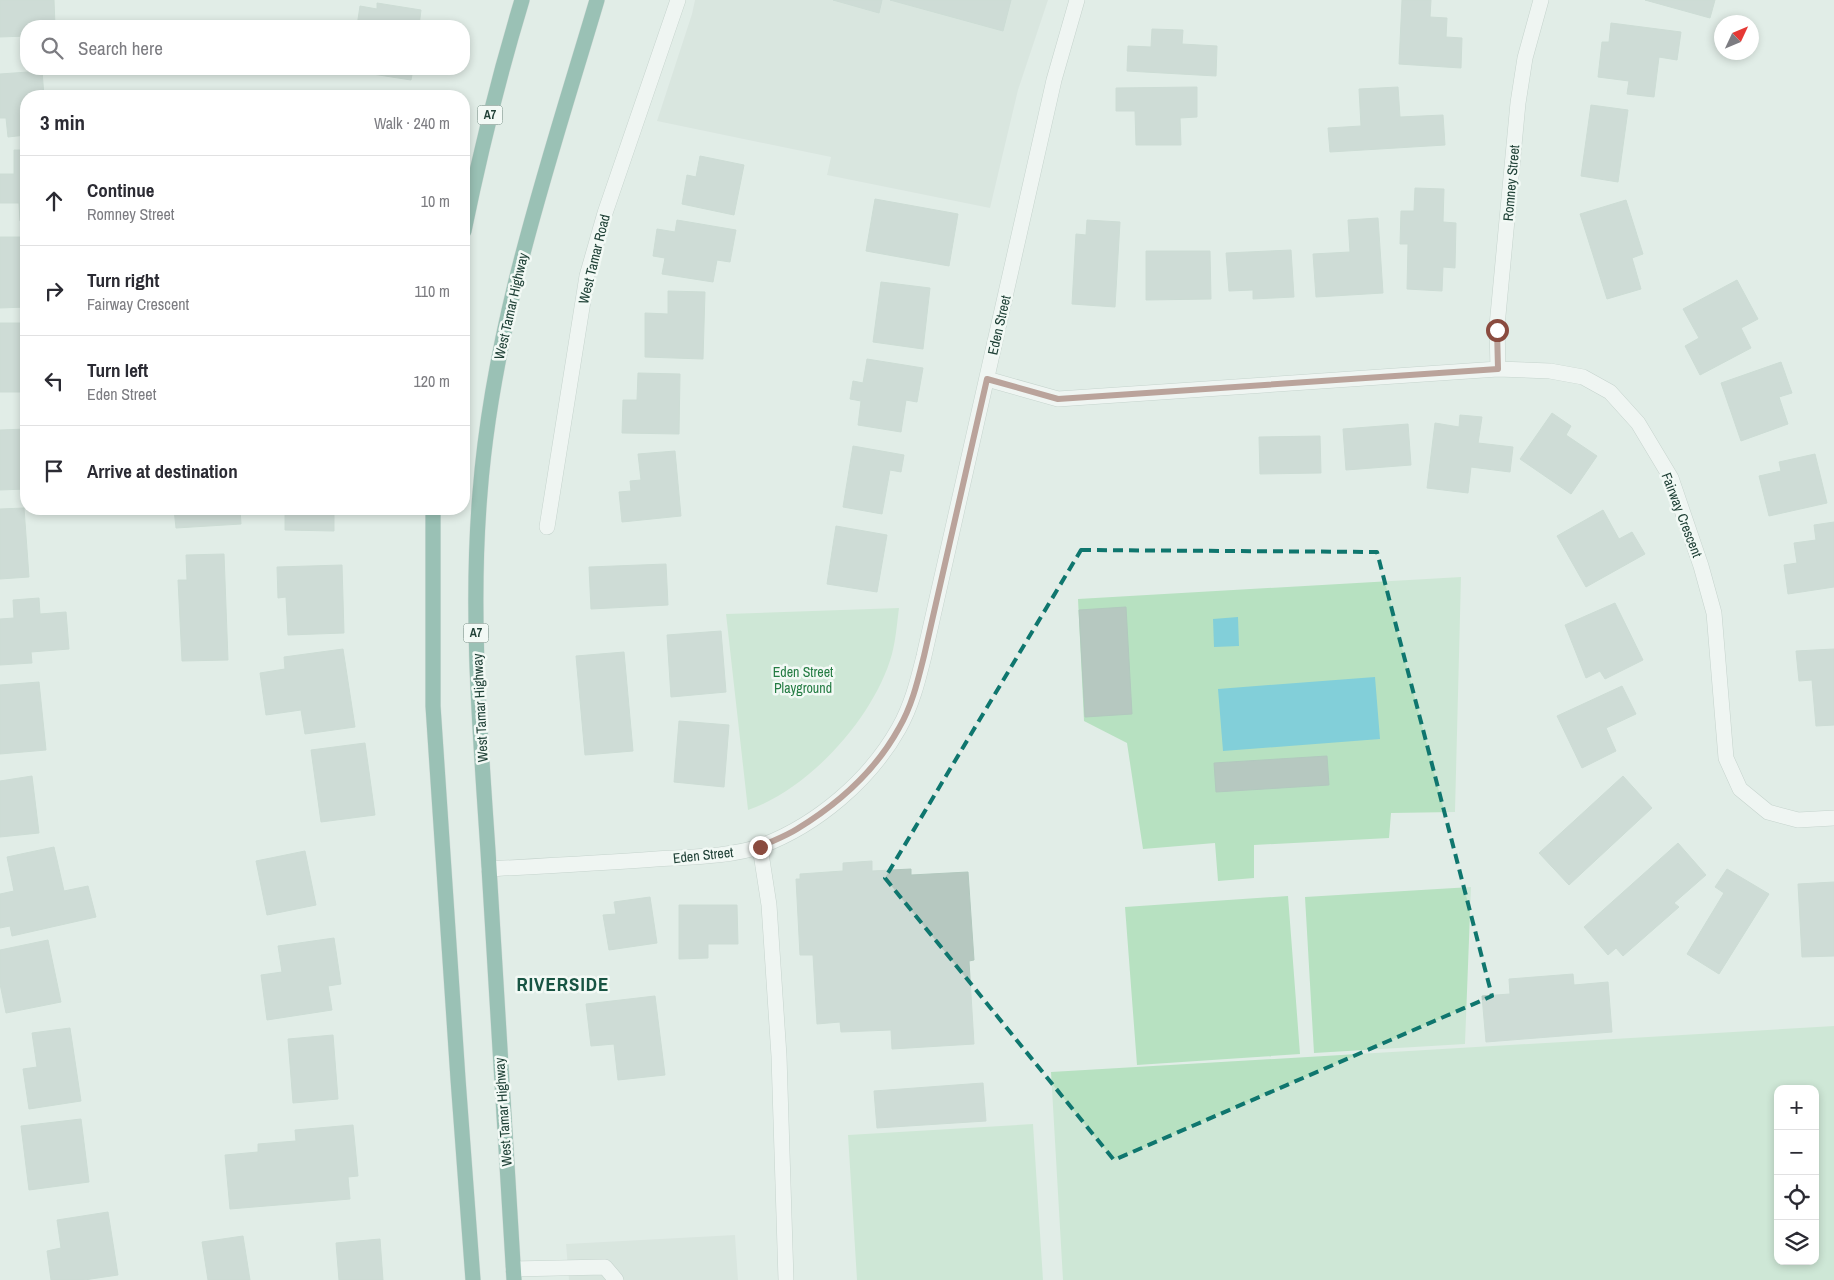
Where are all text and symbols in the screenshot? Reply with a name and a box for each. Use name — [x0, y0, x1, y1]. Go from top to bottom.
north arrow — [1714, 15, 1759, 60]
search box — [20, 20, 470, 75]
icon: search — [38, 34, 66, 62]
text: Search here — [78, 35, 163, 61]
road number: A7 — [478, 106, 502, 124]
text: 3 min — [40, 108, 85, 137]
text: Walk · 240 m — [374, 112, 450, 134]
street label: Romney Street — [1499, 144, 1523, 222]
text: Continue — [87, 177, 155, 203]
icon: ahead — [40, 187, 68, 215]
text: 10 m — [421, 190, 450, 212]
text: Romney Street — [87, 203, 175, 225]
street label: West Tamar Road — [574, 212, 614, 306]
street label: West Tamar Highway — [490, 251, 532, 361]
text: Turn right — [87, 267, 159, 293]
icon: right — [40, 277, 68, 305]
text: 110 m — [414, 280, 450, 302]
text: Fairway Crescent — [87, 293, 189, 315]
street label: Eden Street — [983, 293, 1015, 357]
route start — [1486, 319, 1509, 342]
text: Turn left — [87, 357, 148, 383]
icon: left — [40, 367, 68, 395]
text: 120 m — [414, 370, 450, 392]
text: Eden Street — [87, 383, 156, 405]
icon: arrive — [40, 457, 68, 485]
text: Arrive at destination — [87, 458, 238, 484]
street label: Fairway Crescent — [1658, 470, 1706, 560]
road number: A7 — [464, 624, 488, 642]
street label: West Tamar Highway — [468, 653, 492, 763]
park label: Eden Street Playground — [773, 663, 833, 697]
route end — [749, 836, 772, 859]
street label: Eden Street — [672, 843, 734, 867]
district label: RIVERSIDE — [517, 971, 609, 997]
street label: West Tamar Highway — [490, 1057, 516, 1167]
map controls — [1774, 1085, 1819, 1265]
button: + — [1774, 1085, 1819, 1130]
button: − — [1774, 1130, 1819, 1175]
button: locate — [1774, 1175, 1819, 1220]
button: layers — [1774, 1220, 1819, 1265]

